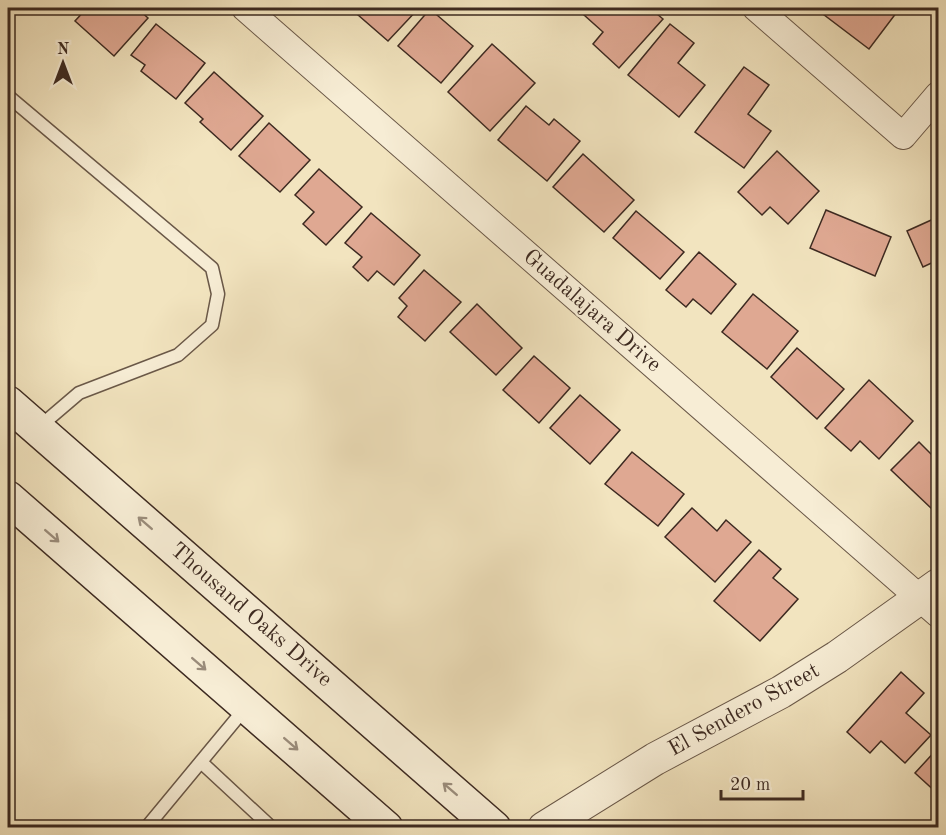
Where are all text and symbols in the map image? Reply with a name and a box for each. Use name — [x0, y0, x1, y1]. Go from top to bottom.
north arrow — [33, 33, 93, 93]
text: N — [57, 42, 70, 58]
street label: Guadalajara Drive — [519, 245, 665, 377]
one-way arrow — [138, 516, 153, 530]
one-way arrow — [44, 529, 59, 543]
street label: Thousand Oaks Drive — [166, 539, 336, 691]
one-way arrow — [191, 657, 206, 671]
street label: El Sendero Street — [665, 659, 823, 761]
one-way arrow — [283, 737, 298, 751]
scale bar — [721, 763, 804, 801]
text: 20 m — [730, 776, 770, 794]
one-way arrow — [443, 782, 458, 796]

